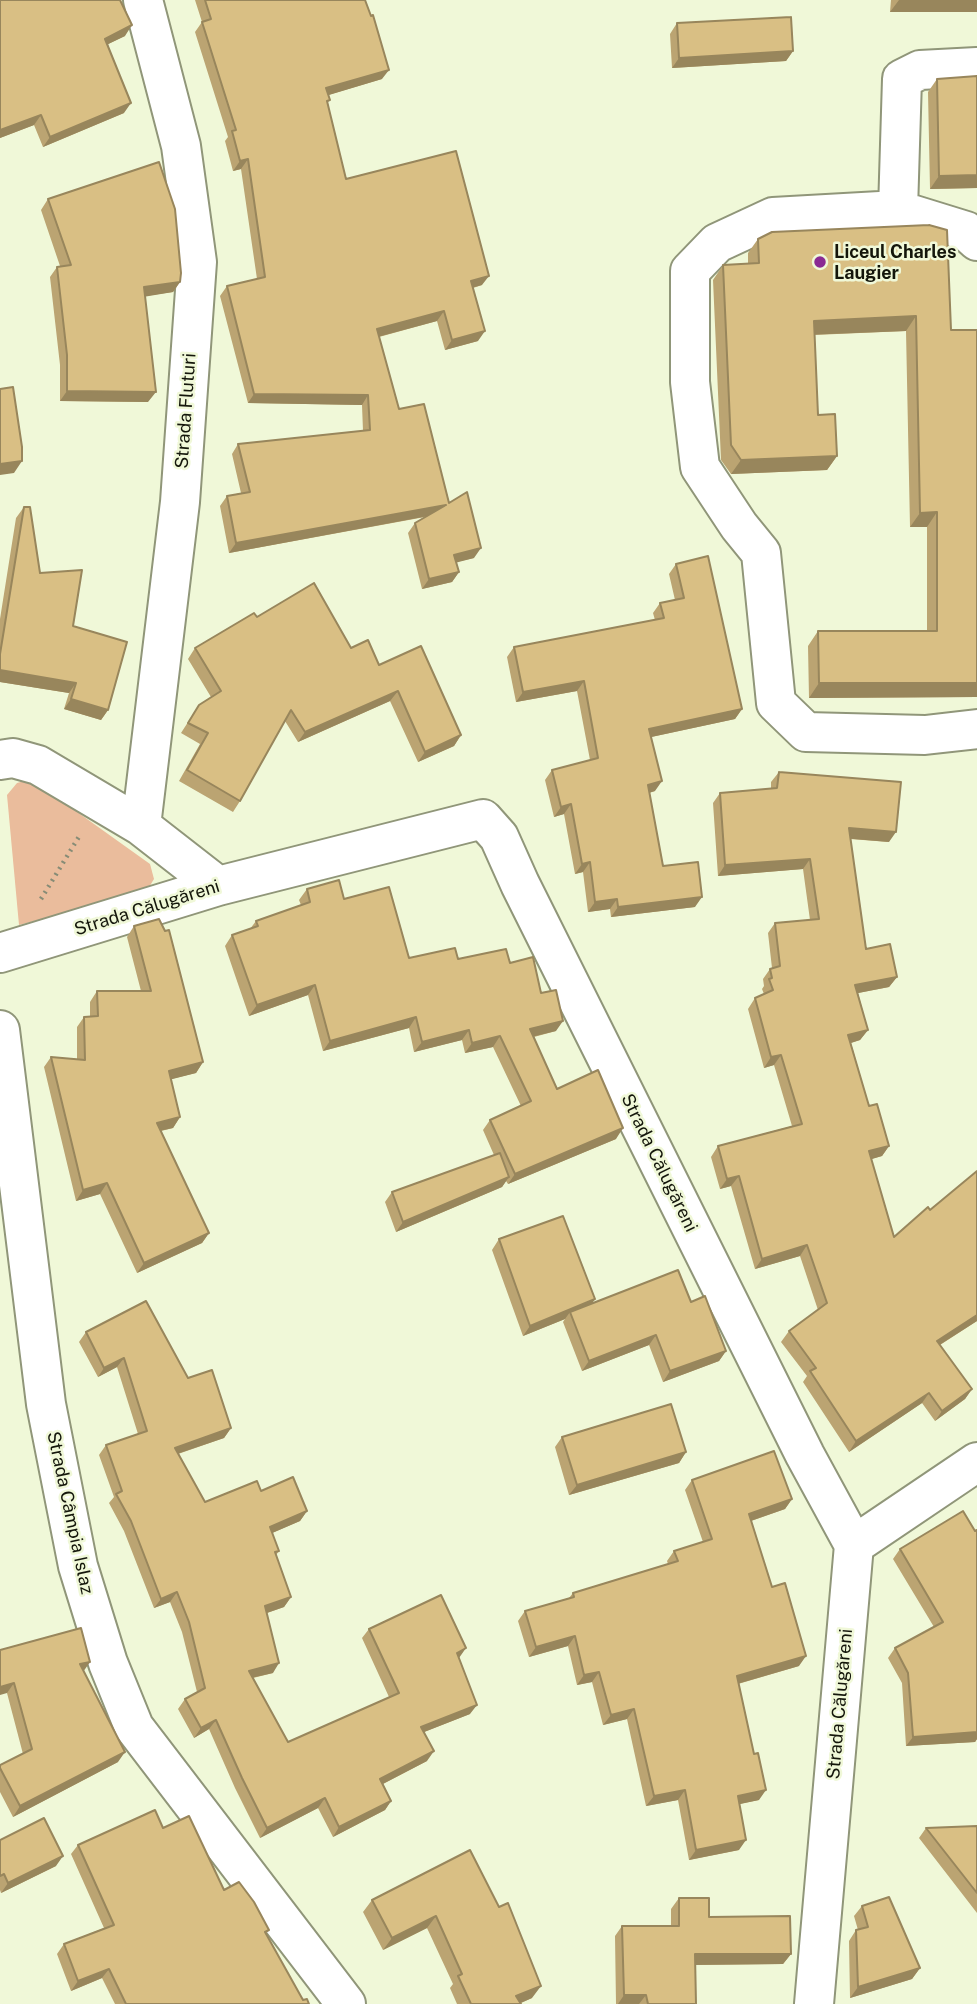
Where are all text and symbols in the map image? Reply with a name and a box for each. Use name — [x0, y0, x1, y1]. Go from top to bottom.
place label: Liceul Charles Laugier — [834, 241, 956, 284]
marker: Liceul Charles Laugier — [812, 254, 828, 270]
street label: Strada Fluturi — [171, 353, 201, 469]
street label: Strada Călugăreni — [72, 876, 222, 940]
street label: Strada Călugăreni — [616, 1090, 702, 1236]
street label: Strada Câmpia Islaz — [42, 1430, 98, 1596]
street label: Strada Călugăreni — [823, 1628, 857, 1780]

